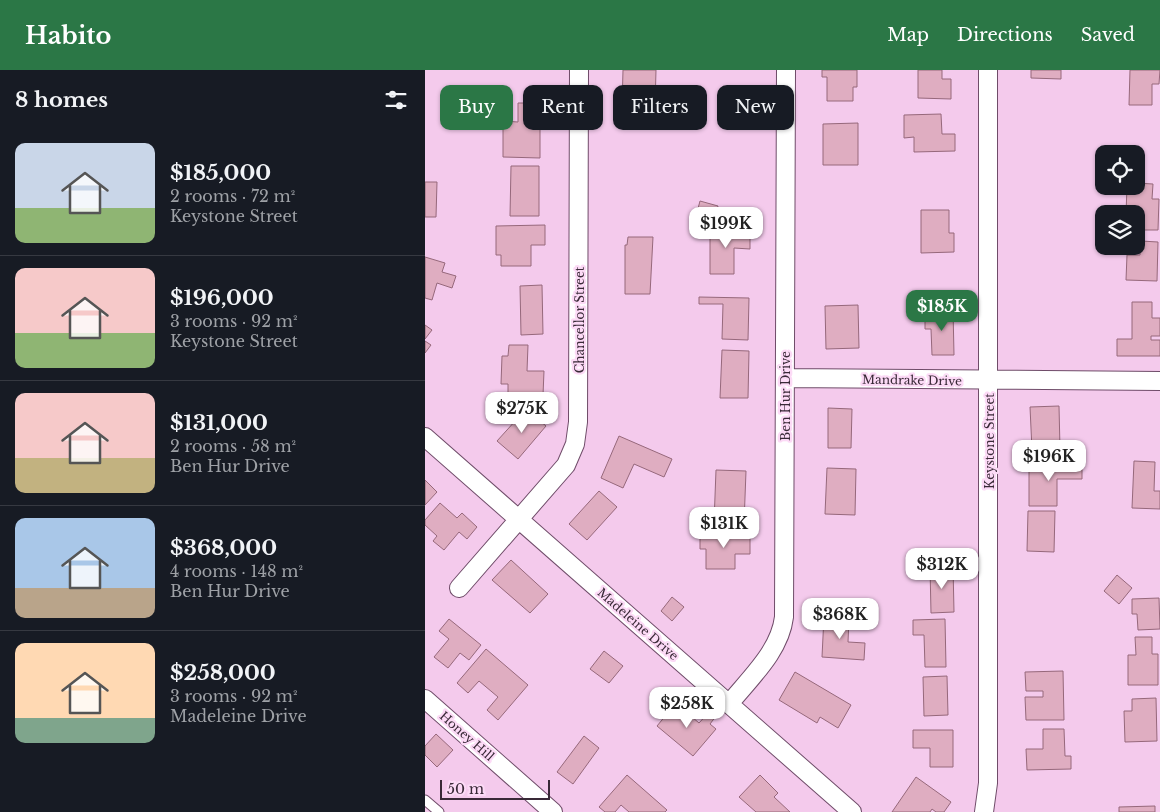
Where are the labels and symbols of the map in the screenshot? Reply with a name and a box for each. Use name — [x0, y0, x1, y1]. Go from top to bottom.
pin: $199K — [691, 206, 761, 249]
street label: Chancellor Street — [572, 266, 587, 373]
pin: $185K — [907, 290, 977, 332]
street label: Ben Hur Drive — [778, 351, 793, 441]
street label: Mandrake Drive — [862, 372, 962, 388]
pin: $275K — [487, 392, 557, 434]
street label: Keystone Street — [982, 393, 997, 489]
pin: $196K — [1014, 440, 1084, 482]
pin: $131K — [689, 506, 759, 549]
pin: $312K — [907, 548, 977, 590]
street label: Madeleine Drive — [594, 585, 682, 663]
pin: $368K — [805, 598, 875, 640]
pin: $258K — [652, 686, 722, 729]
street label: Honey Hill — [437, 708, 497, 764]
scale bar — [440, 777, 550, 800]

